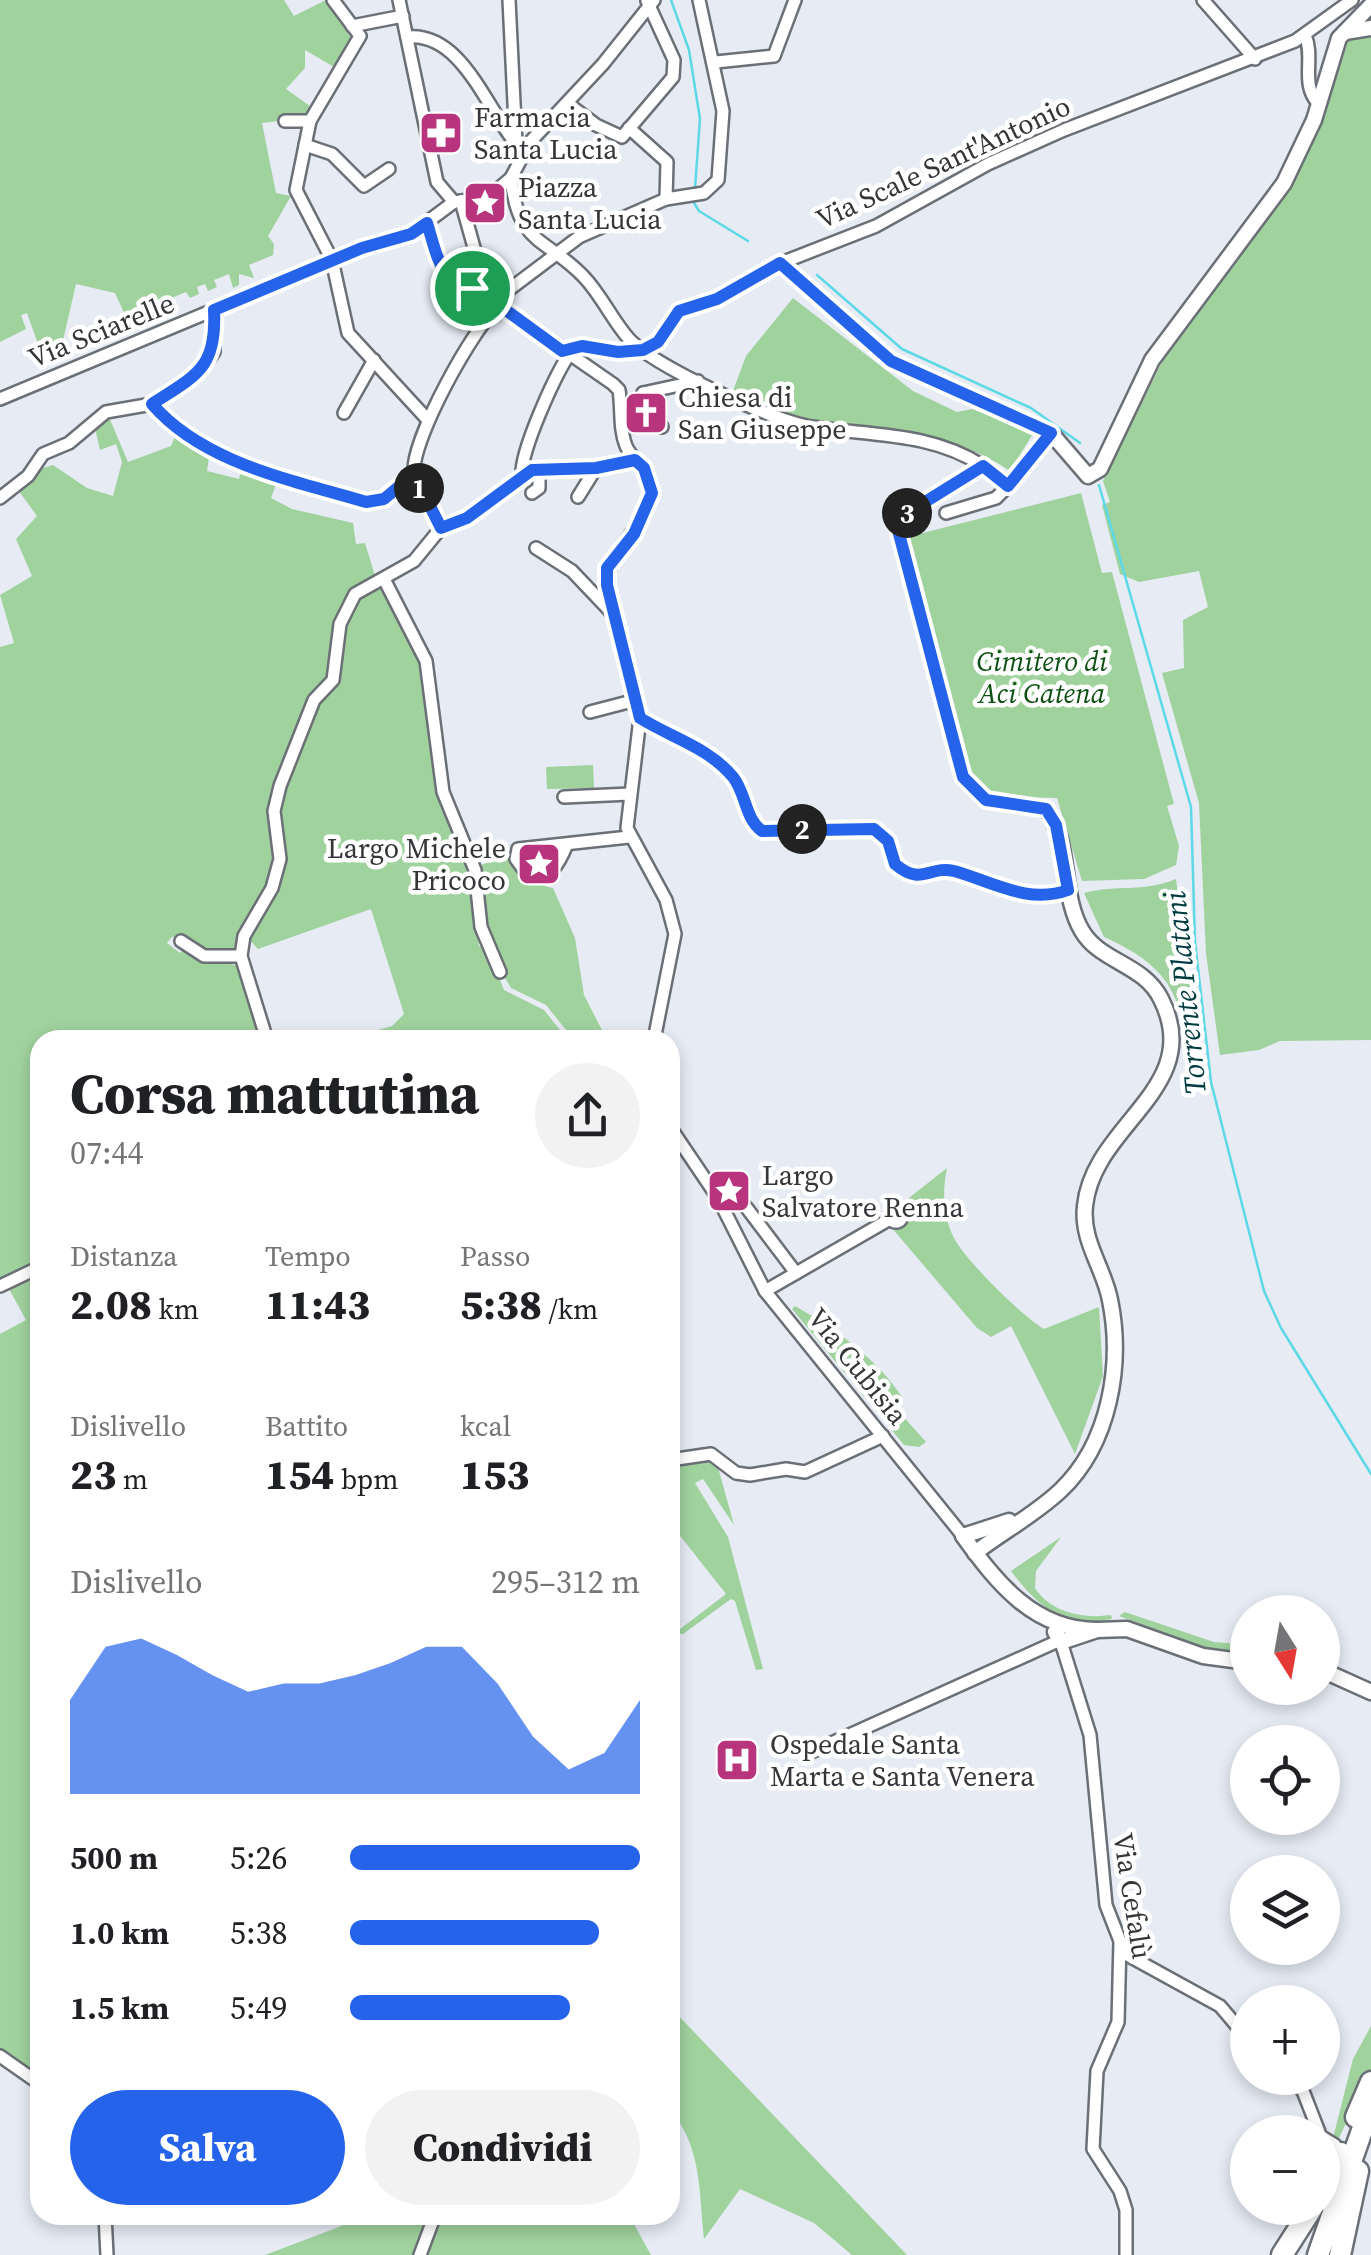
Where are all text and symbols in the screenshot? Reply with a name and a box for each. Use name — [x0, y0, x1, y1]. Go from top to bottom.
street label: Via Scale Sant'Antonio — [810, 86, 1076, 238]
place label: Farmacia Santa Lucia — [474, 98, 618, 168]
pharmacy icon: Farmacia Santa Lucia — [418, 110, 464, 156]
place label: Piazza Santa Lucia — [518, 168, 662, 238]
place icon: Piazza Santa Lucia — [462, 180, 508, 226]
pin — [430, 246, 515, 331]
icon: arrive — [445, 261, 500, 316]
street label: Via Sciarelle — [22, 284, 180, 376]
place label: Chiesa di San Giuseppe — [678, 378, 847, 448]
church icon: Chiesa di San Giuseppe — [623, 390, 669, 436]
pin: 1 — [394, 463, 444, 513]
text: 1 — [411, 469, 427, 507]
pin: 3 — [882, 488, 932, 538]
text: 3 — [899, 494, 915, 532]
park label: Cimitero di Aci Catena — [976, 642, 1108, 712]
pin: 2 — [777, 804, 827, 854]
text: 2 — [794, 810, 810, 848]
place label: Largo Michele Pricoco — [327, 829, 506, 899]
place icon: Largo Michele Pricoco — [516, 841, 562, 887]
water label: Torrente Platani — [1154, 889, 1216, 1097]
text: Corsa mattutina — [70, 1056, 479, 1131]
button: share — [535, 1063, 640, 1168]
text: 07:44 — [70, 1131, 144, 1175]
place label: Largo Salvatore Renna — [762, 1156, 965, 1226]
place icon: Largo Salvatore Renna — [706, 1168, 752, 1214]
text: Distanza — [70, 1237, 178, 1275]
text: Tempo — [265, 1237, 351, 1275]
text: Passo — [460, 1237, 530, 1275]
text: 2.08 — [70, 1275, 152, 1333]
text: 11:43 — [265, 1275, 370, 1333]
text: 5:38 — [460, 1275, 542, 1333]
text: km — [152, 1290, 199, 1328]
text: /km — [542, 1290, 598, 1328]
street label: Via Cubisia — [799, 1300, 917, 1433]
text: Dislivello — [70, 1407, 186, 1445]
text: Battito — [265, 1407, 348, 1445]
text: kcal — [460, 1407, 511, 1445]
text: 23 — [70, 1445, 116, 1503]
text: 154 — [265, 1445, 334, 1503]
text: 153 — [460, 1445, 529, 1503]
text: m — [116, 1460, 148, 1498]
text: bpm — [334, 1460, 398, 1498]
text: Dislivello — [70, 1560, 203, 1604]
text: 295–312 m — [491, 1560, 640, 1604]
north arrow — [1230, 1595, 1340, 1705]
map controls — [1230, 1595, 1340, 2225]
place label: Ospedale Santa Marta e Santa Venera — [770, 1725, 1035, 1795]
button: locate — [1230, 1725, 1340, 1835]
hospital icon: Ospedale Santa Marta e Santa Venera — [714, 1737, 760, 1783]
street label: Via Cefalù — [1104, 1830, 1162, 1962]
text: 500 m — [70, 1836, 158, 1880]
text: 5:26 — [230, 1836, 288, 1880]
button: layers — [1230, 1855, 1340, 1965]
text: 1.0 km — [70, 1911, 169, 1955]
text: 5:38 — [230, 1911, 288, 1955]
button: + — [1230, 1985, 1340, 2095]
text: 1.5 km — [70, 1986, 169, 2030]
text: 5:49 — [230, 1986, 288, 2030]
button: Salva — [70, 2090, 345, 2205]
button: Condividi — [365, 2090, 640, 2205]
button: − — [1230, 2115, 1340, 2225]

